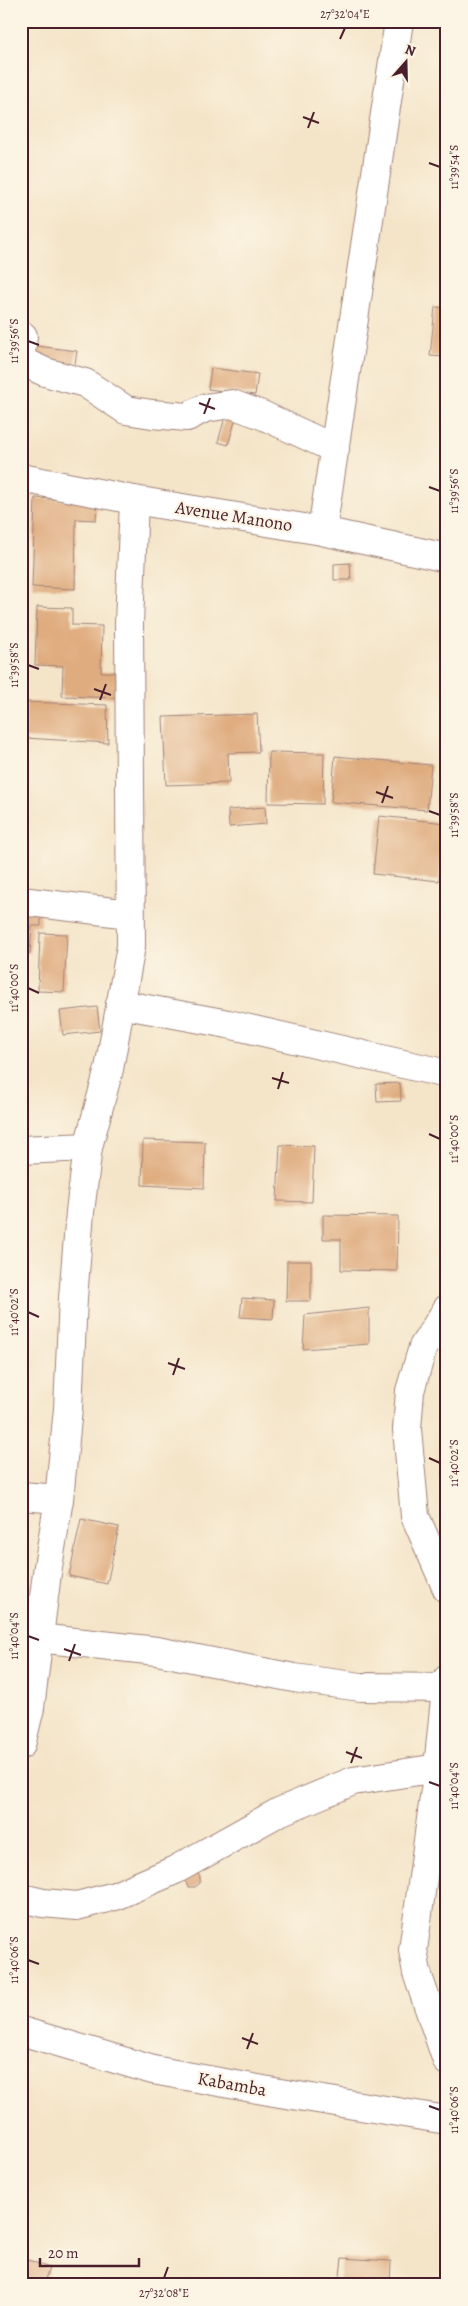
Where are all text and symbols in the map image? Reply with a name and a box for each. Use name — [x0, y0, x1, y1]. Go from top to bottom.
text: 27°32'04"E — [320, 6, 370, 22]
north arrow — [380, 38, 430, 88]
text: N — [402, 40, 418, 61]
text: 11°39'54"S — [446, 145, 462, 189]
text: 11°39'56"S — [6, 318, 22, 364]
text: 11°39'56"S — [446, 468, 462, 514]
street label: Avenue Manono — [173, 495, 294, 537]
text: 11°39'58"S — [6, 642, 22, 688]
text: 11°39'58"S — [446, 792, 462, 838]
text: 11°40'00"S — [6, 964, 22, 1012]
text: 11°40'00"S — [446, 1115, 462, 1163]
text: 11°40'02"S — [6, 1288, 22, 1336]
text: 11°40'02"S — [446, 1439, 462, 1487]
text: 11°40'04"S — [6, 1612, 22, 1660]
text: 11°40'04"S — [446, 1762, 462, 1810]
text: 11°40'06"S — [6, 1936, 22, 1984]
street label: Kabamba — [196, 2066, 269, 2102]
text: 11°40'06"S — [446, 2086, 462, 2134]
scale bar — [40, 2236, 139, 2268]
text: 20 m — [48, 2243, 79, 2263]
text: 27°32'08"E — [139, 2285, 189, 2301]

